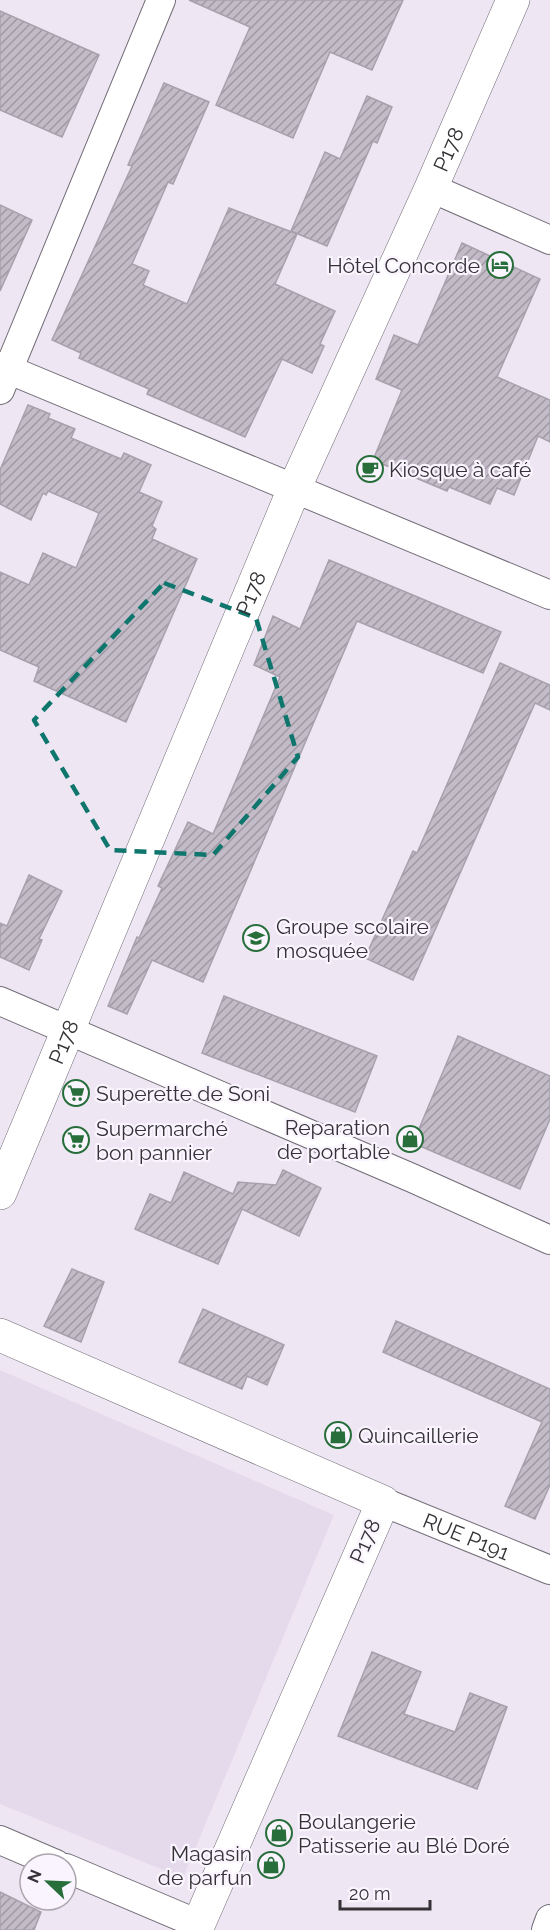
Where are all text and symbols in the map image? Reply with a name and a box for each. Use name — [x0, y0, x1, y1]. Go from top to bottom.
street label: P178 — [427, 123, 469, 175]
hotel icon: Hôtel Concorde — [485, 250, 515, 280]
place label: Hôtel Concorde — [327, 253, 480, 278]
cafe icon: Kiosque à café — [355, 454, 385, 484]
place label: Kiosque à café — [389, 457, 531, 482]
street label: P178 — [230, 567, 271, 619]
place label: Groupe scolaire mosquée — [276, 914, 429, 963]
school or university icon: Groupe scolaire mosquée — [241, 923, 271, 953]
street label: P178 — [43, 1016, 84, 1068]
supermarket icon: Superette de Soni — [61, 1078, 91, 1108]
place label: Superette de Soni — [96, 1081, 270, 1106]
place label: Reparation de portable — [277, 1115, 390, 1164]
place label: Supermarché bon pannier — [96, 1116, 228, 1165]
shop icon: Reparation de portable — [395, 1124, 425, 1154]
supermarket icon: Supermarché bon pannier — [61, 1125, 91, 1155]
shop icon: Quincaillerie — [323, 1420, 353, 1450]
place label: Quincaillerie — [358, 1423, 479, 1448]
street label: RUE P191 — [419, 1507, 513, 1565]
street label: P178 — [344, 1515, 386, 1567]
place label: Boulangerie Patisserie au Blé Doré — [298, 1809, 510, 1858]
shop icon: Boulangerie Patisserie au Blé Doré — [264, 1818, 294, 1848]
place label: Magasin de parfun — [158, 1841, 252, 1890]
shop icon: Magasin de parfun — [256, 1850, 286, 1880]
north arrow — [18, 1852, 78, 1912]
text: N — [24, 1867, 46, 1886]
scale bar — [340, 1873, 430, 1911]
text: 20 m — [349, 1883, 391, 1904]

